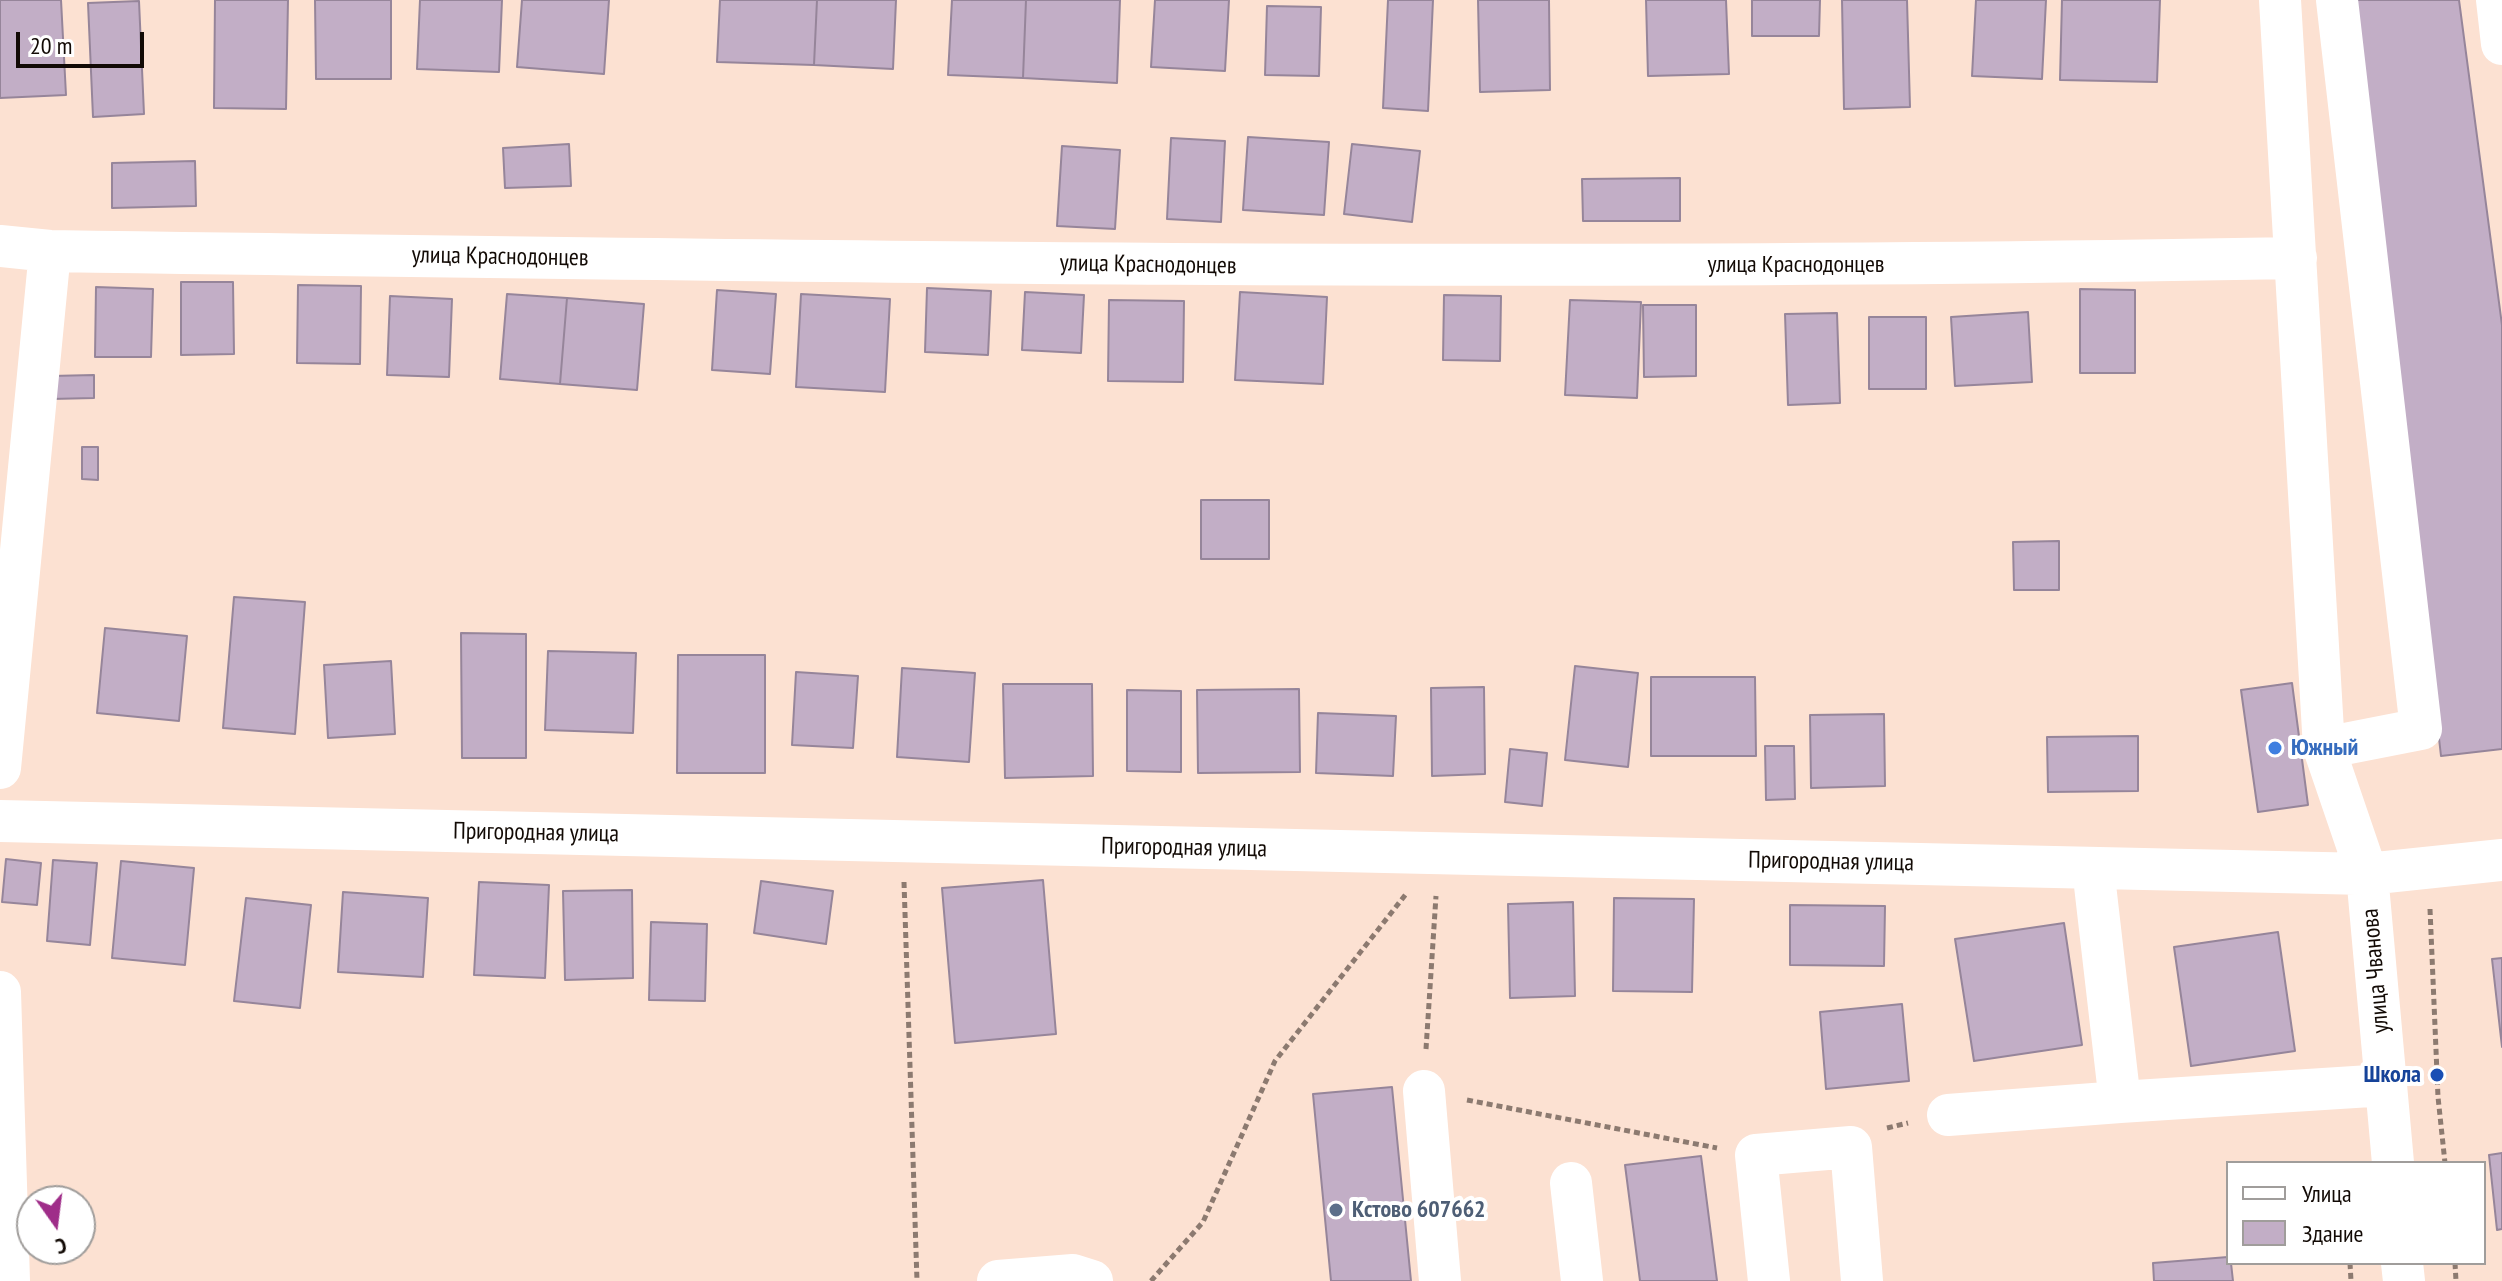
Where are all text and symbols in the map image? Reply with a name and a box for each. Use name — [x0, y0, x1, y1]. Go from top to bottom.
scale bar — [20, 16, 148, 66]
text: 20 m — [30, 30, 72, 61]
street label: улица Краснодонцев — [411, 241, 589, 273]
street label: улица Краснодонцев — [1059, 249, 1237, 281]
street label: улица Краснодонцев — [1707, 251, 1885, 279]
place label: Южный — [2291, 734, 2358, 762]
marker: Южный — [2266, 739, 2284, 757]
street label: Пригородная улица — [453, 817, 619, 849]
street label: Пригородная улица — [1101, 832, 1267, 864]
street label: Пригородная улица — [1748, 846, 1914, 878]
street label: улица Чванова — [2356, 907, 2396, 1035]
place label: Школа — [2364, 1061, 2421, 1089]
marker: Школа — [2428, 1066, 2446, 1084]
legend — [2226, 1161, 2486, 1265]
text: Улица — [2302, 1178, 2352, 1209]
north arrow — [16, 1185, 96, 1265]
place label: Кстово 607662 — [1352, 1196, 1486, 1224]
marker: Кстово 607662 — [1327, 1201, 1345, 1219]
text: Здание — [2302, 1218, 2363, 1249]
text: С — [53, 1232, 70, 1261]

